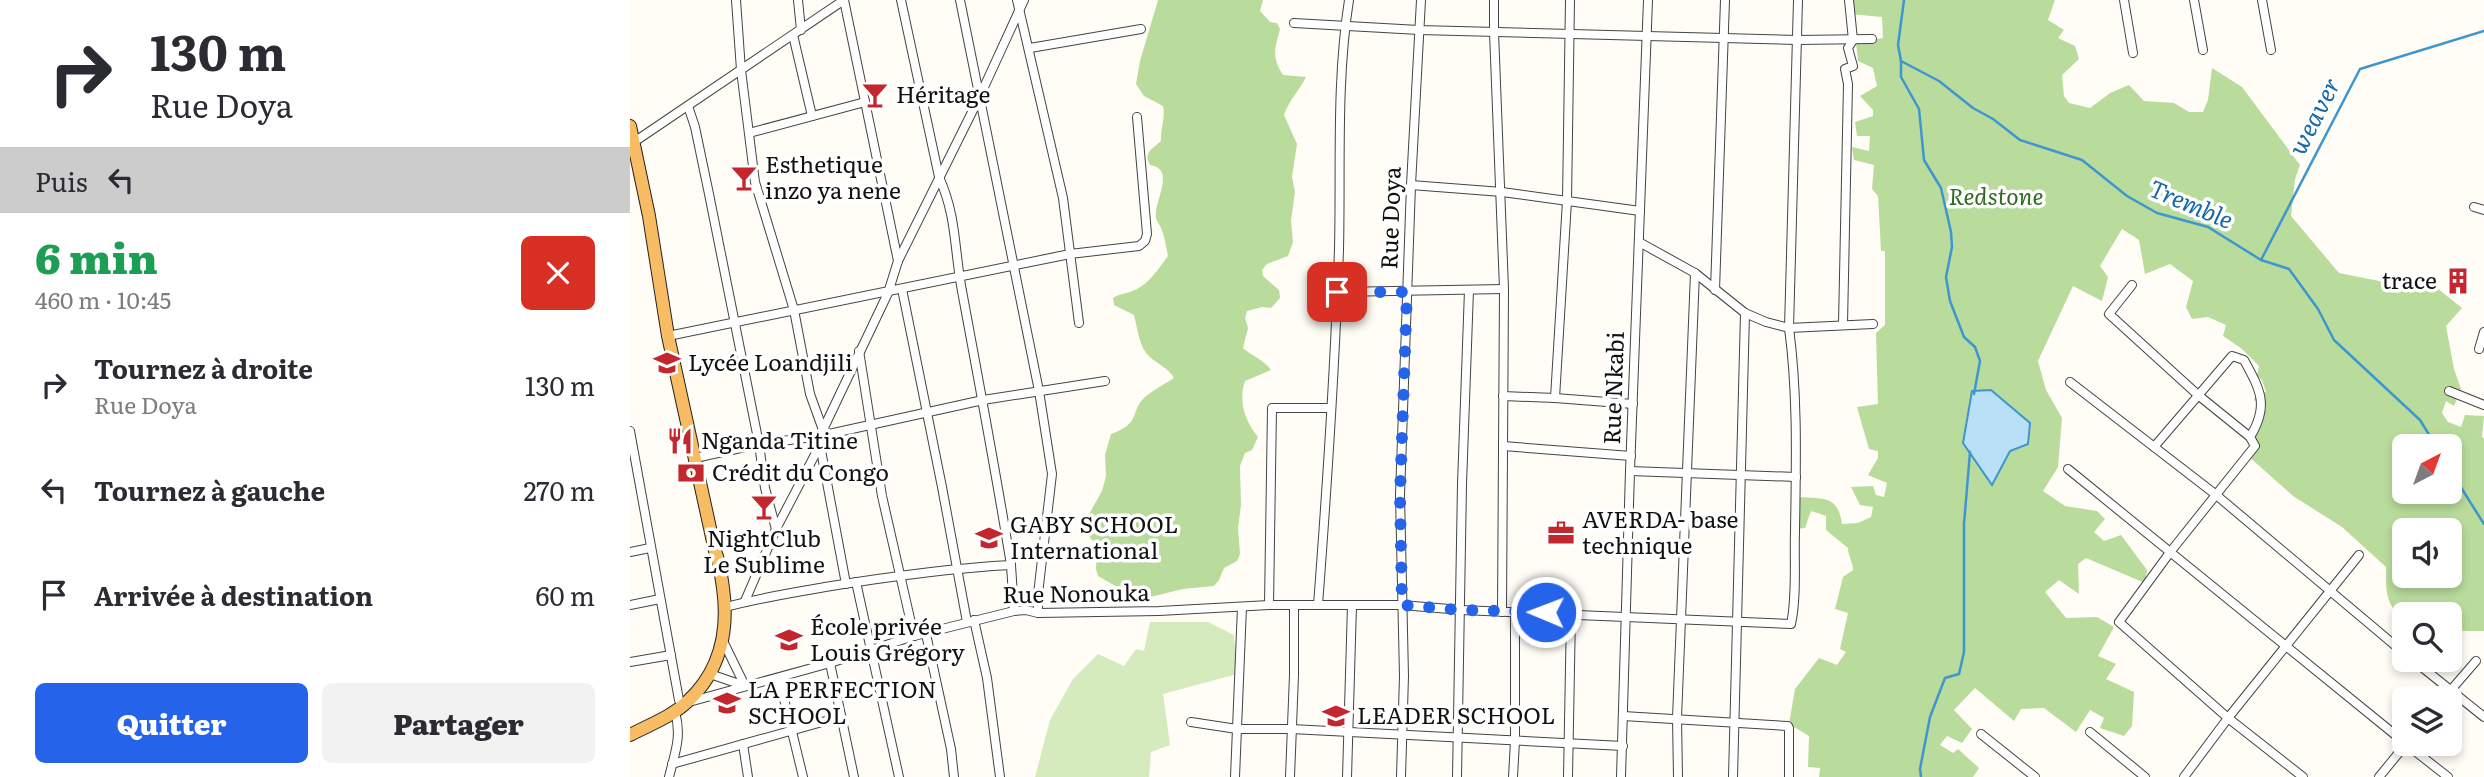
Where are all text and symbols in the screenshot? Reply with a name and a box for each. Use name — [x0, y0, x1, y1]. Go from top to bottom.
text: 130 m — [150, 13, 286, 86]
icon: right — [35, 28, 126, 119]
water label: weaver — [2278, 71, 2347, 161]
place label: Héritage — [896, 76, 990, 110]
text: Rue Doya — [150, 80, 293, 128]
bar icon: Héritage — [860, 80, 890, 110]
place label: Esthetique inzo ya nene — [765, 146, 901, 206]
text: Puis — [35, 161, 88, 200]
icon: left — [102, 161, 140, 199]
bar icon: Esthetique inzo ya nene — [729, 163, 759, 193]
street label: Rue Doya — [1370, 165, 1408, 270]
water label: Tremble — [2145, 169, 2239, 236]
park label: Redstone — [1949, 178, 2043, 212]
text: 6 min — [35, 225, 158, 287]
button: close — [521, 236, 595, 310]
pin — [1307, 262, 1367, 322]
place label: trace — [2382, 262, 2437, 296]
building icon: trace — [2443, 266, 2473, 296]
icon: arrive — [1318, 273, 1356, 311]
text: 460 m · 10:45 — [35, 282, 171, 316]
street label: Rue Nkabi — [1593, 331, 1631, 445]
place label: Lycée Loandjili — [688, 344, 853, 378]
text: Tournez à droite — [94, 348, 313, 387]
school or university icon: Lycée Loandjili — [652, 348, 682, 378]
text: 130 m — [525, 365, 595, 404]
icon: right — [35, 366, 73, 404]
text: Rue Doya — [94, 387, 197, 421]
place label: Nganda Titine — [701, 422, 858, 456]
restaurant icon: Nganda Titine — [665, 426, 695, 456]
north arrow — [2392, 434, 2462, 504]
map controls — [2392, 434, 2462, 756]
place label: Crédit du Congo — [712, 454, 889, 488]
bank icon: Crédit du Congo — [676, 458, 706, 488]
text: Tournez à gauche — [94, 470, 325, 509]
text: 270 m — [523, 470, 595, 509]
icon: left — [35, 471, 73, 509]
bar icon: NightClub Le Sublime — [749, 492, 779, 522]
place label: AVERDA- base technique — [1582, 501, 1739, 561]
place label: GABY SCHOOL International — [1010, 506, 1178, 566]
office icon: AVERDA- base technique — [1546, 518, 1576, 548]
button: sound — [2392, 518, 2462, 588]
place label: NightClub Le Sublime — [703, 520, 825, 580]
school or university icon: GABY SCHOOL International — [974, 523, 1004, 553]
street label: Rue Nonouka — [1002, 574, 1151, 610]
text: Arrivée à destination — [94, 575, 373, 614]
text: 60 m — [536, 575, 595, 614]
position arrow — [1509, 575, 1583, 649]
icon: arrive — [35, 576, 73, 614]
button: search — [2392, 602, 2462, 672]
place label: École privée Louis Grégory — [810, 608, 966, 668]
school or university icon: École privée Louis Grégory — [774, 625, 804, 655]
place label: LA PERFECTION SCHOOL — [748, 671, 937, 731]
button: Quitter — [35, 683, 308, 763]
button: Partager — [322, 683, 595, 763]
button: layers — [2392, 686, 2462, 756]
school or university icon: LA PERFECTION SCHOOL — [712, 688, 742, 718]
place label: LEADER SCHOOL — [1357, 697, 1555, 731]
school or university icon: LEADER SCHOOL — [1321, 701, 1351, 731]

